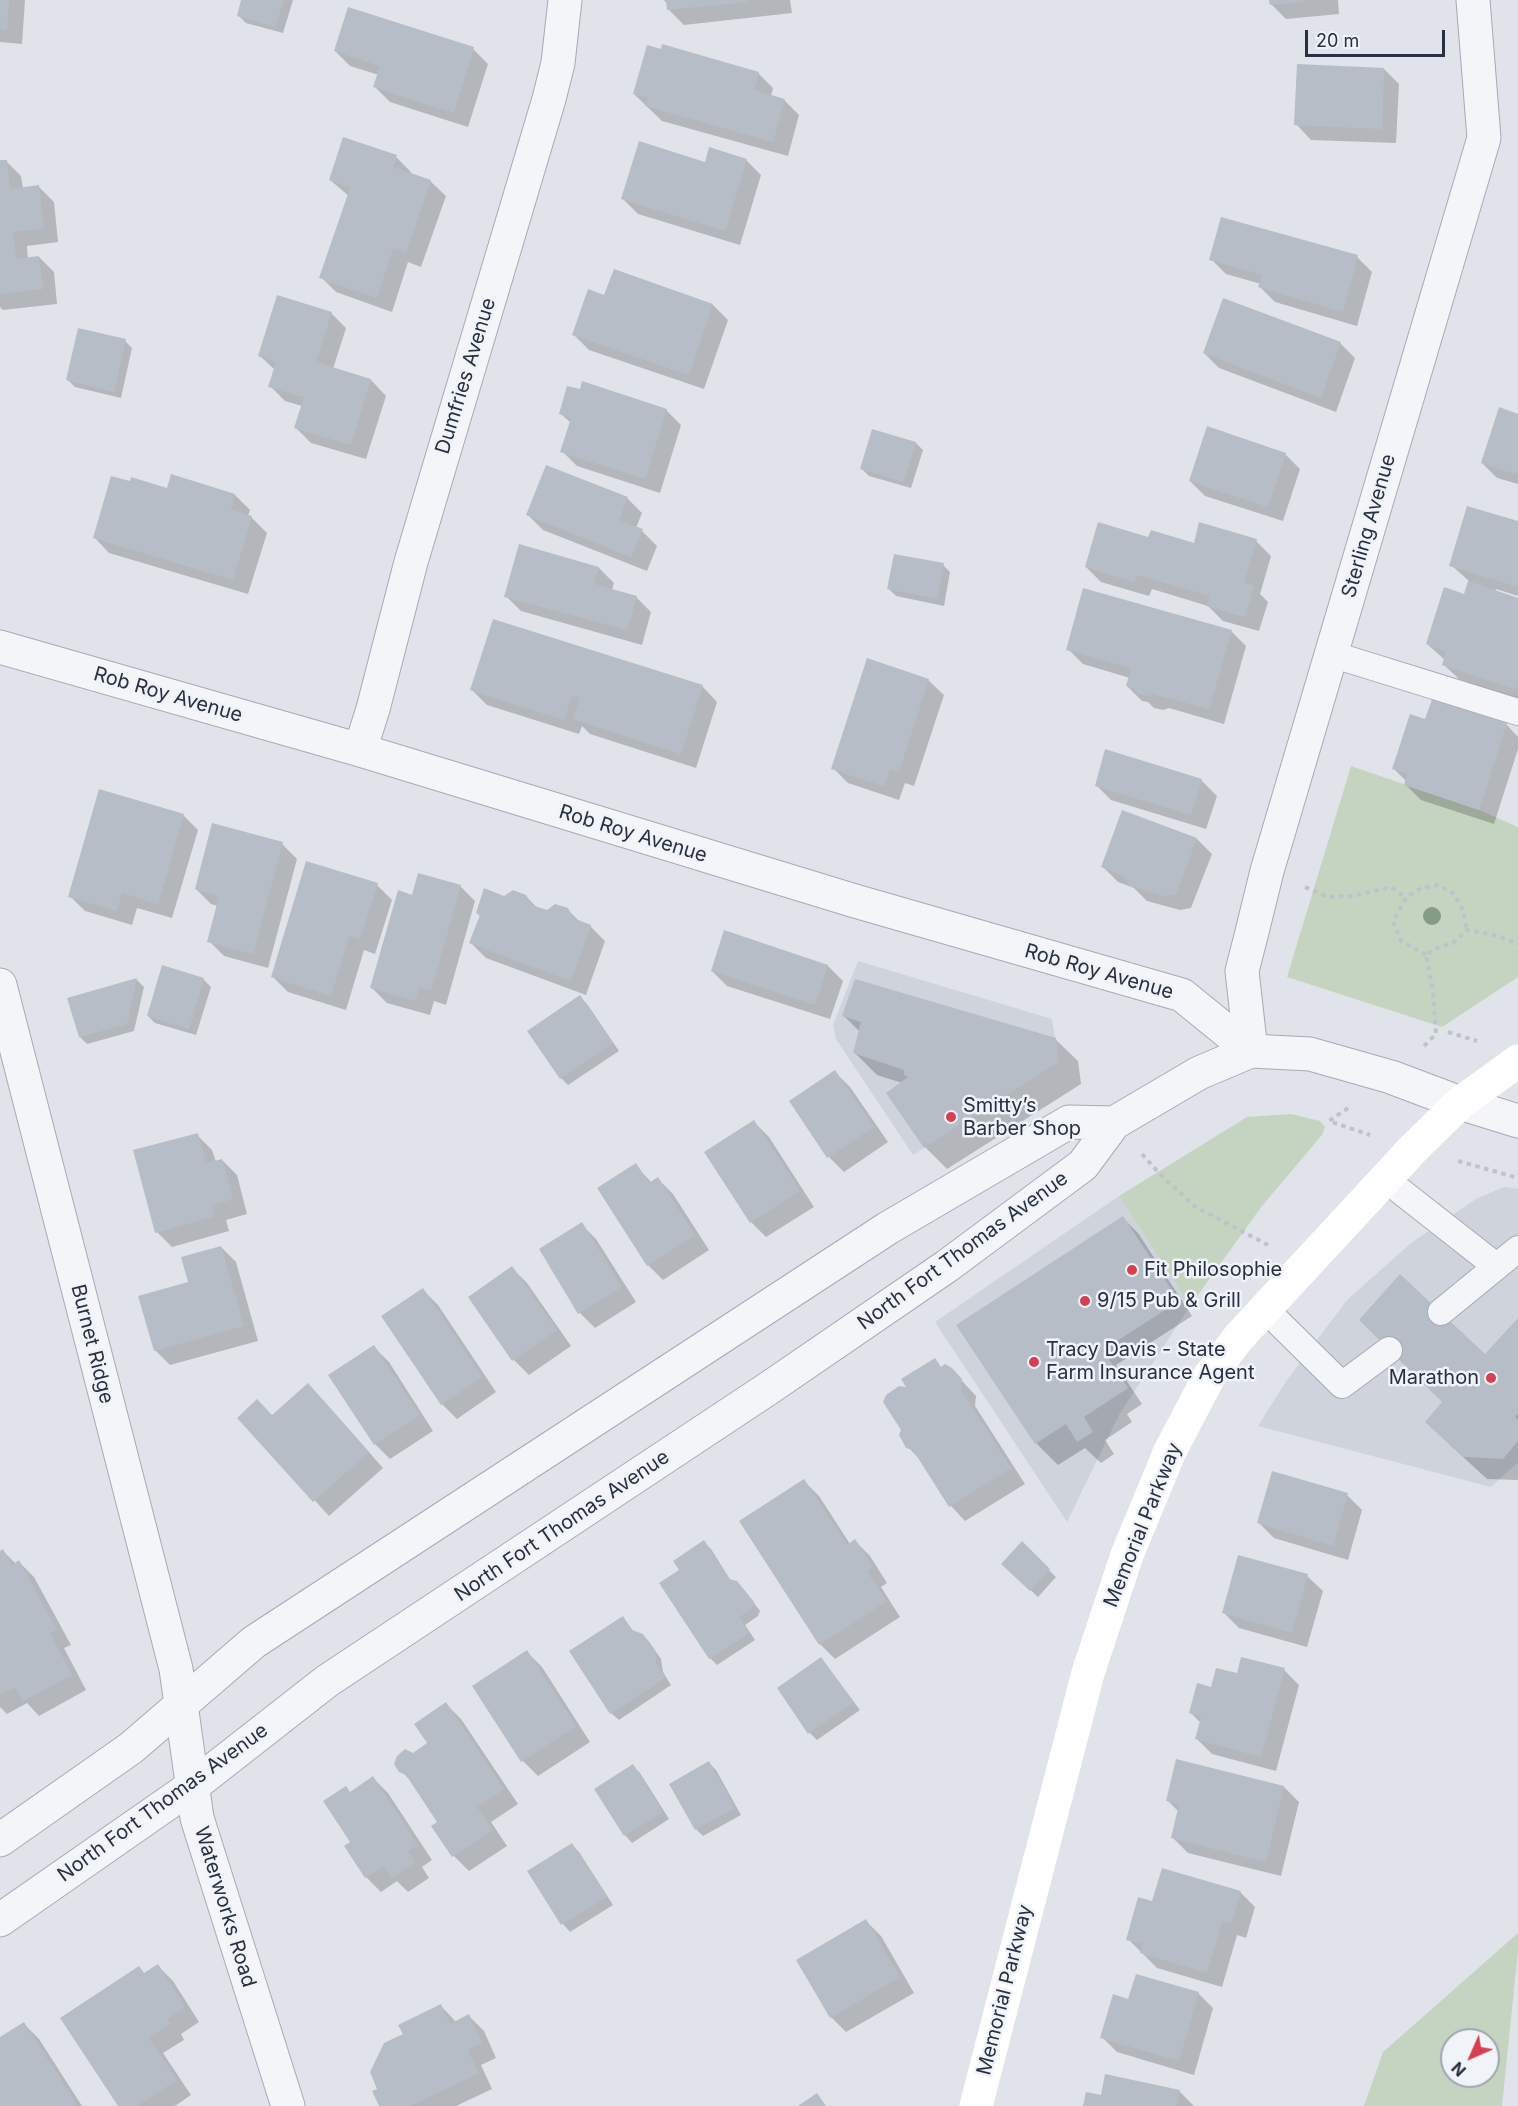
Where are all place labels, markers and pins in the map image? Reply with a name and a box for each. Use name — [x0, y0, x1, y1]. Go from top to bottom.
place label: Smitty’s Barber Shop — [963, 1094, 1081, 1141]
marker: Smitty’s Barber Shop — [944, 1110, 958, 1124]
place label: Fit Philosophie — [1144, 1258, 1282, 1282]
marker: Fit Philosophie — [1125, 1263, 1139, 1277]
place label: 9/15 Pub & Grill — [1097, 1289, 1241, 1313]
marker: 9/15 Pub & Grill — [1078, 1294, 1092, 1308]
place label: Tracy Davis - State Farm Insurance Agent — [1046, 1338, 1254, 1385]
marker: Tracy Davis - State Farm Insurance Agent — [1027, 1355, 1041, 1369]
place label: Marathon — [1389, 1366, 1479, 1390]
marker: Marathon — [1484, 1371, 1498, 1385]

